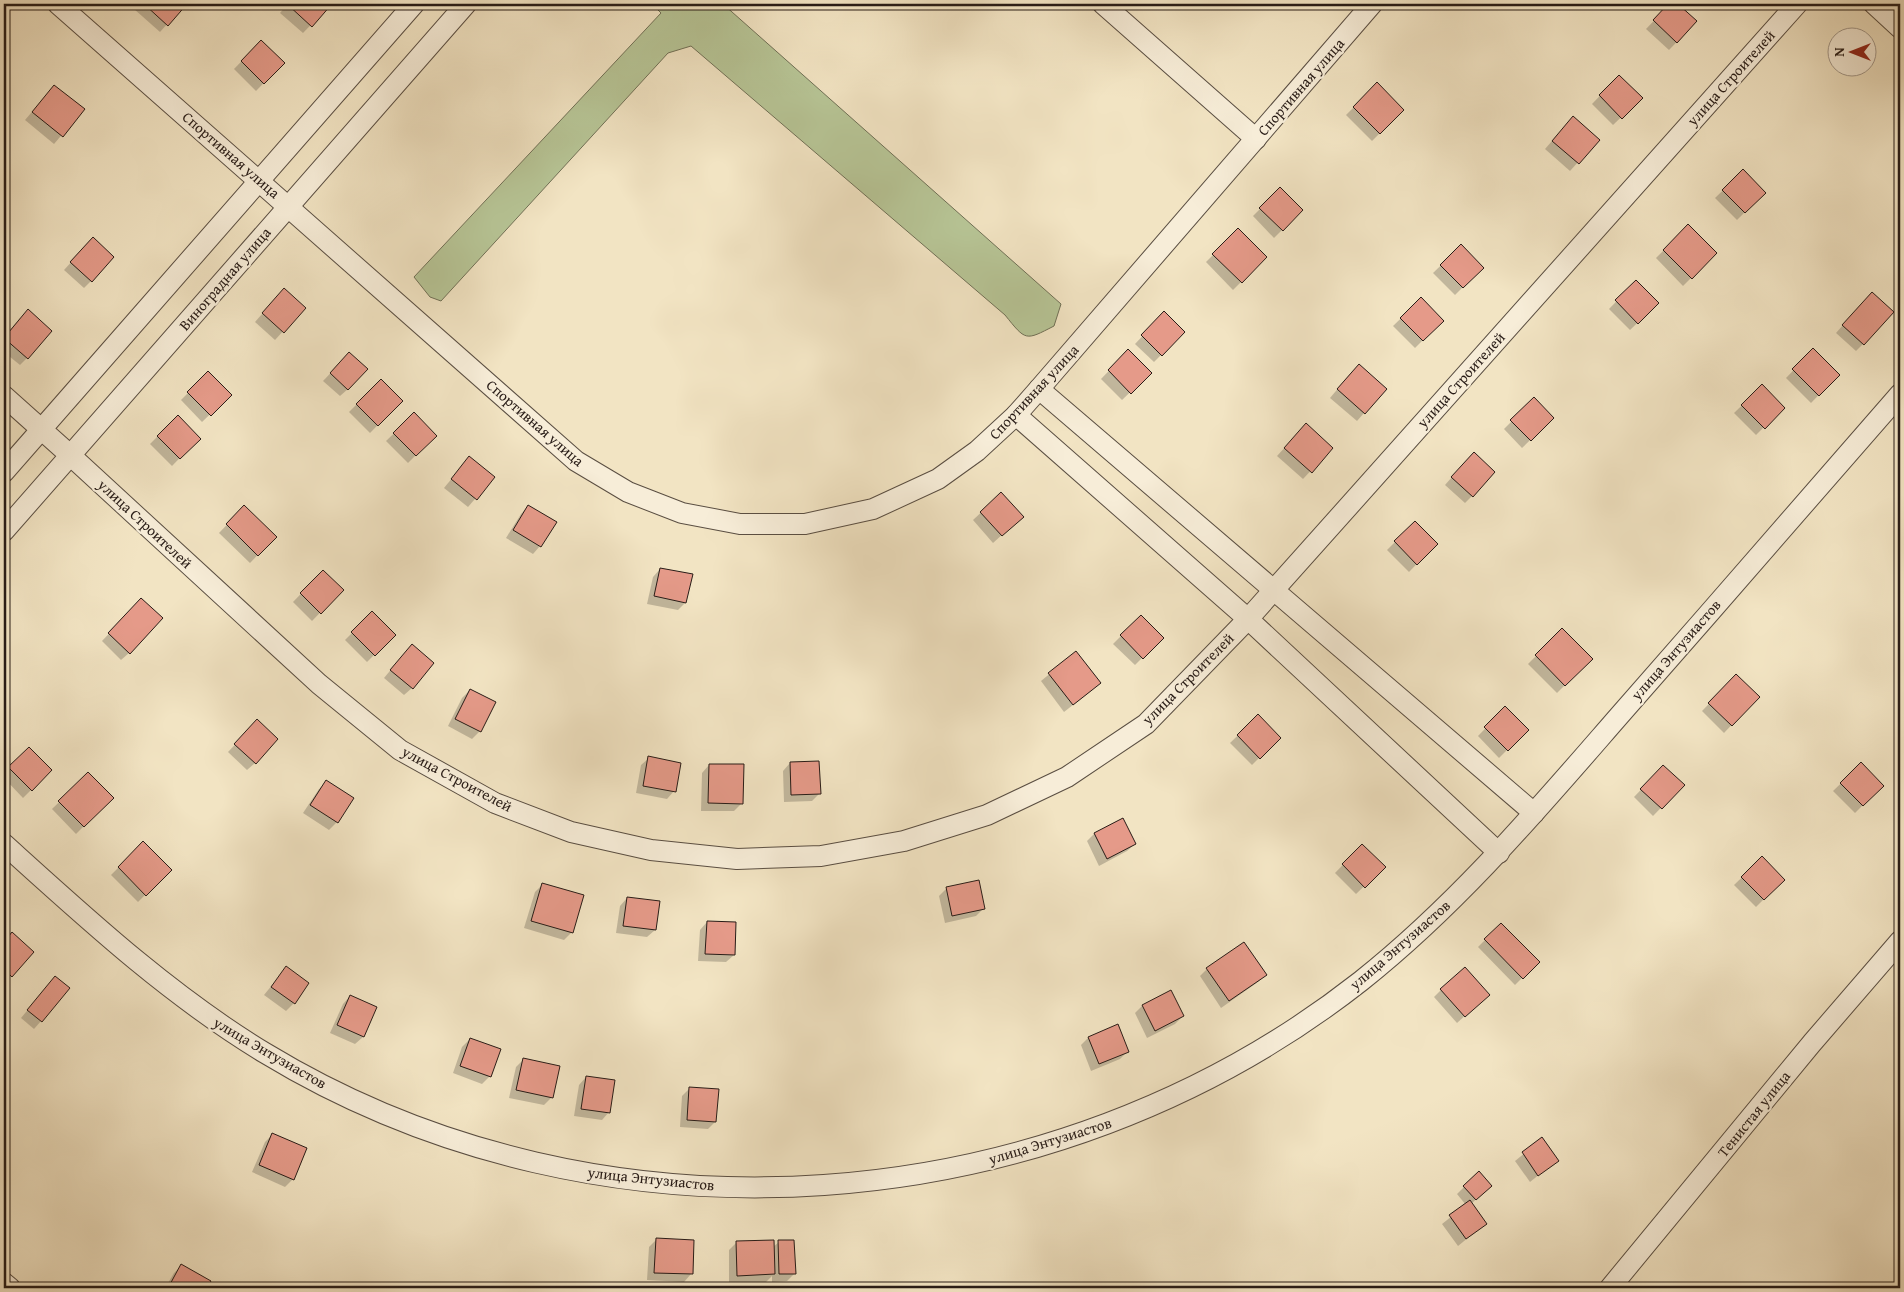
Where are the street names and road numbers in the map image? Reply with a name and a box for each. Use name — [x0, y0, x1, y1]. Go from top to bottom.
street label: улица Строителей — [1681, 25, 1779, 131]
street label: Спортивная улица — [1252, 33, 1349, 140]
street label: Спортивная улица — [178, 106, 285, 203]
street label: Виноградная улица — [174, 222, 276, 335]
street label: улица Строителей — [1411, 327, 1509, 433]
street label: Спортивная улица — [984, 339, 1084, 444]
street label: Спортивная улица — [482, 374, 589, 471]
street label: улица Строителей — [93, 474, 197, 573]
street label: улица Энтузиастов — [1625, 595, 1725, 705]
street label: улица Строителей — [1136, 628, 1238, 730]
street label: улица Строителей — [397, 740, 516, 817]
street label: улица Энтузиастов — [1344, 895, 1455, 995]
street label: улица Энтузиастов — [209, 1011, 331, 1094]
street label: Тенистая улица — [1712, 1065, 1796, 1161]
street label: улица Энтузиастов — [985, 1112, 1114, 1169]
street label: улица Энтузиастов — [586, 1161, 715, 1196]

